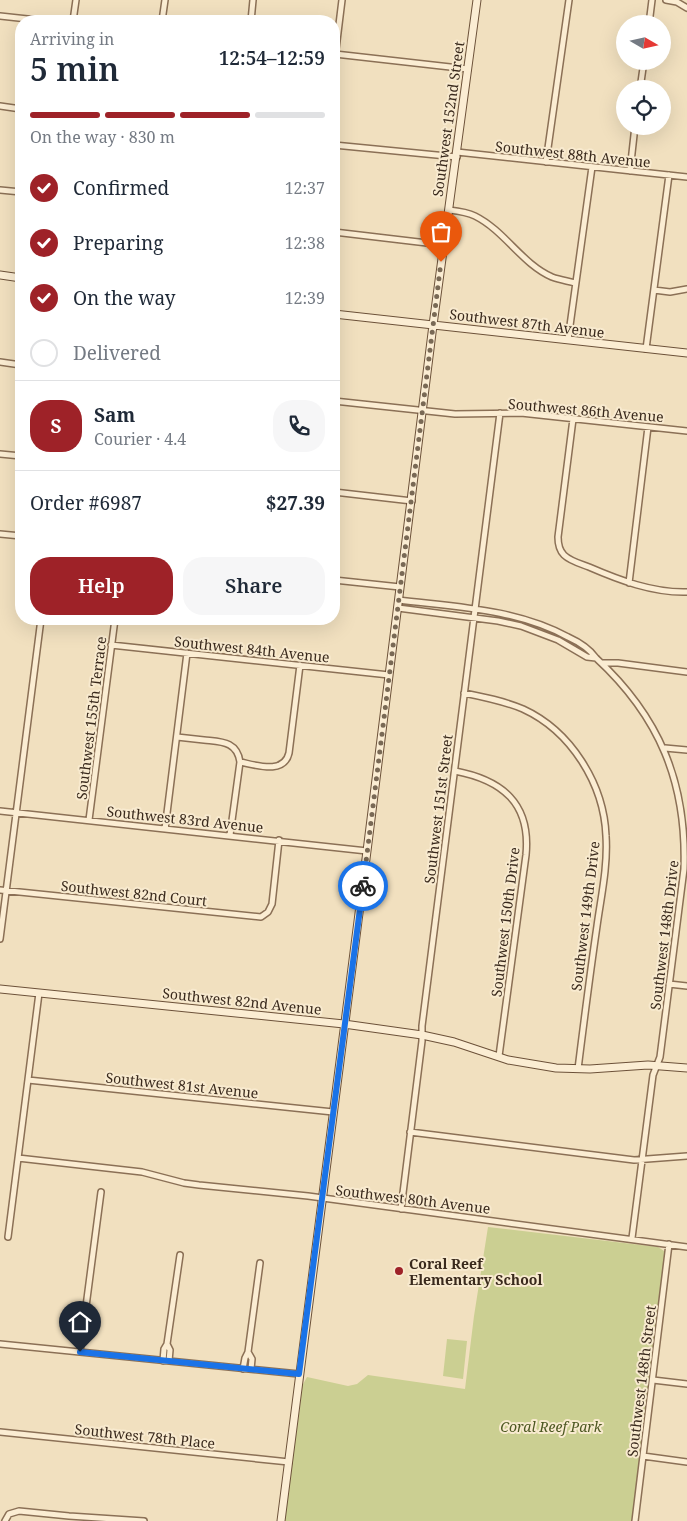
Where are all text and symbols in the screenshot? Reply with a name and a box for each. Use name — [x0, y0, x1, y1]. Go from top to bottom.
north arrow — [616, 15, 671, 70]
map controls — [616, 15, 671, 135]
text: Arriving in — [30, 28, 114, 50]
street label: Southwest 152nd Street — [428, 40, 468, 198]
text: 12:54–12:59 — [219, 45, 325, 71]
text: 5 min — [30, 47, 119, 90]
button: locate — [616, 80, 671, 135]
text: On the way · 830 m — [30, 126, 175, 148]
street label: Southwest 88th Avenue — [494, 136, 652, 172]
icon: check — [30, 174, 58, 202]
text: Confirmed — [73, 175, 169, 201]
text: 12:37 — [285, 177, 325, 199]
pin — [420, 211, 462, 262]
icon: bag — [427, 218, 455, 246]
icon: check — [30, 229, 58, 257]
text: Preparing — [73, 230, 163, 256]
text: 12:38 — [285, 232, 325, 254]
icon: check — [30, 284, 58, 312]
text: On the way — [73, 285, 176, 311]
text: 12:39 — [285, 287, 325, 309]
street label: Southwest 87th Avenue — [448, 304, 606, 342]
text: Delivered — [73, 340, 161, 366]
street label: Southwest 86th Avenue — [507, 394, 665, 426]
button: phone — [273, 400, 325, 452]
text: Sam — [94, 402, 135, 428]
text: S — [50, 413, 62, 439]
text: Courier · 4.4 — [94, 428, 186, 450]
text: Order #6987 — [30, 490, 142, 516]
text: $27.39 — [266, 490, 325, 516]
button: Help — [30, 557, 173, 615]
button: Share — [183, 557, 325, 615]
street label: Southwest 84th Avenue — [173, 631, 331, 667]
street label: Southwest 155th Terrace — [72, 635, 110, 801]
street label: Southwest 151st Street — [419, 733, 457, 885]
street label: Southwest 83rd Avenue — [106, 801, 264, 837]
street label: Southwest 149th Drive — [566, 840, 604, 992]
street label: Southwest 150th Drive — [486, 846, 524, 998]
street label: Southwest 148th Drive — [645, 859, 683, 1011]
courier — [338, 861, 388, 911]
icon: bike — [349, 872, 377, 900]
street label: Southwest 82nd Court — [60, 876, 208, 910]
street label: Southwest 82nd Avenue — [162, 983, 322, 1019]
street label: Southwest 81st Avenue — [105, 1068, 259, 1102]
street label: Southwest 80th Avenue — [334, 1180, 492, 1218]
place label: Coral Reef Elementary School — [409, 1254, 542, 1289]
marker: Coral Reef Elementary School — [393, 1265, 405, 1277]
pin — [59, 1301, 101, 1352]
street label: Southwest 148th Street — [622, 1304, 660, 1458]
icon: home — [66, 1308, 94, 1336]
park label: Coral Reef Park — [500, 1417, 603, 1436]
street label: Southwest 78th Place — [74, 1419, 216, 1453]

